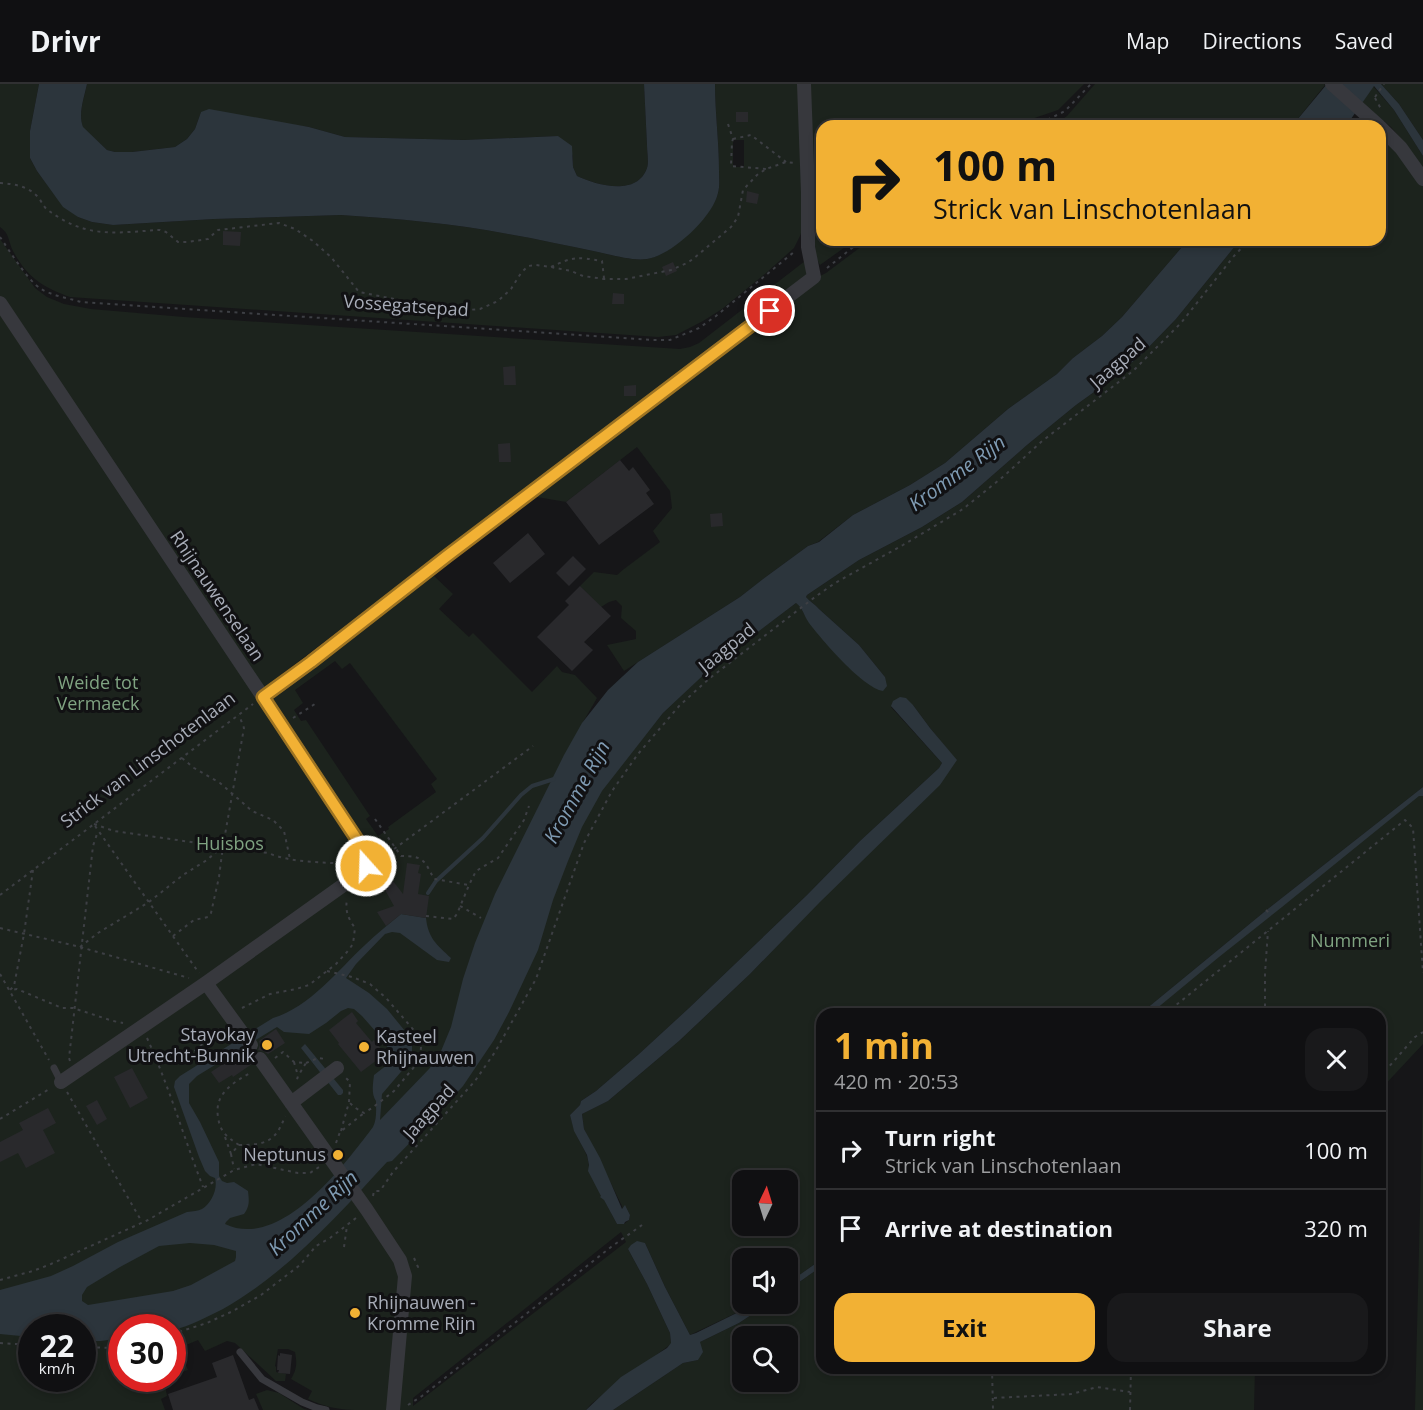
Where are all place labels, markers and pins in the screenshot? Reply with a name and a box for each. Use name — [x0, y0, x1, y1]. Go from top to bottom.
pin — [744, 285, 795, 336]
place label: Stayokay Utrecht-Bunnik — [127, 1022, 256, 1067]
place label: Kasteel Rhijnauwen — [376, 1024, 474, 1069]
marker: Stayokay Utrecht-Bunnik — [260, 1038, 274, 1052]
marker: Kasteel Rhijnauwen — [357, 1040, 371, 1054]
place label: Neptunus — [243, 1142, 326, 1166]
marker: Neptunus — [331, 1148, 345, 1162]
place label: Rhijnauwen - Kromme Rijn — [367, 1290, 476, 1335]
marker: Rhijnauwen - Kromme Rijn — [348, 1306, 362, 1320]

